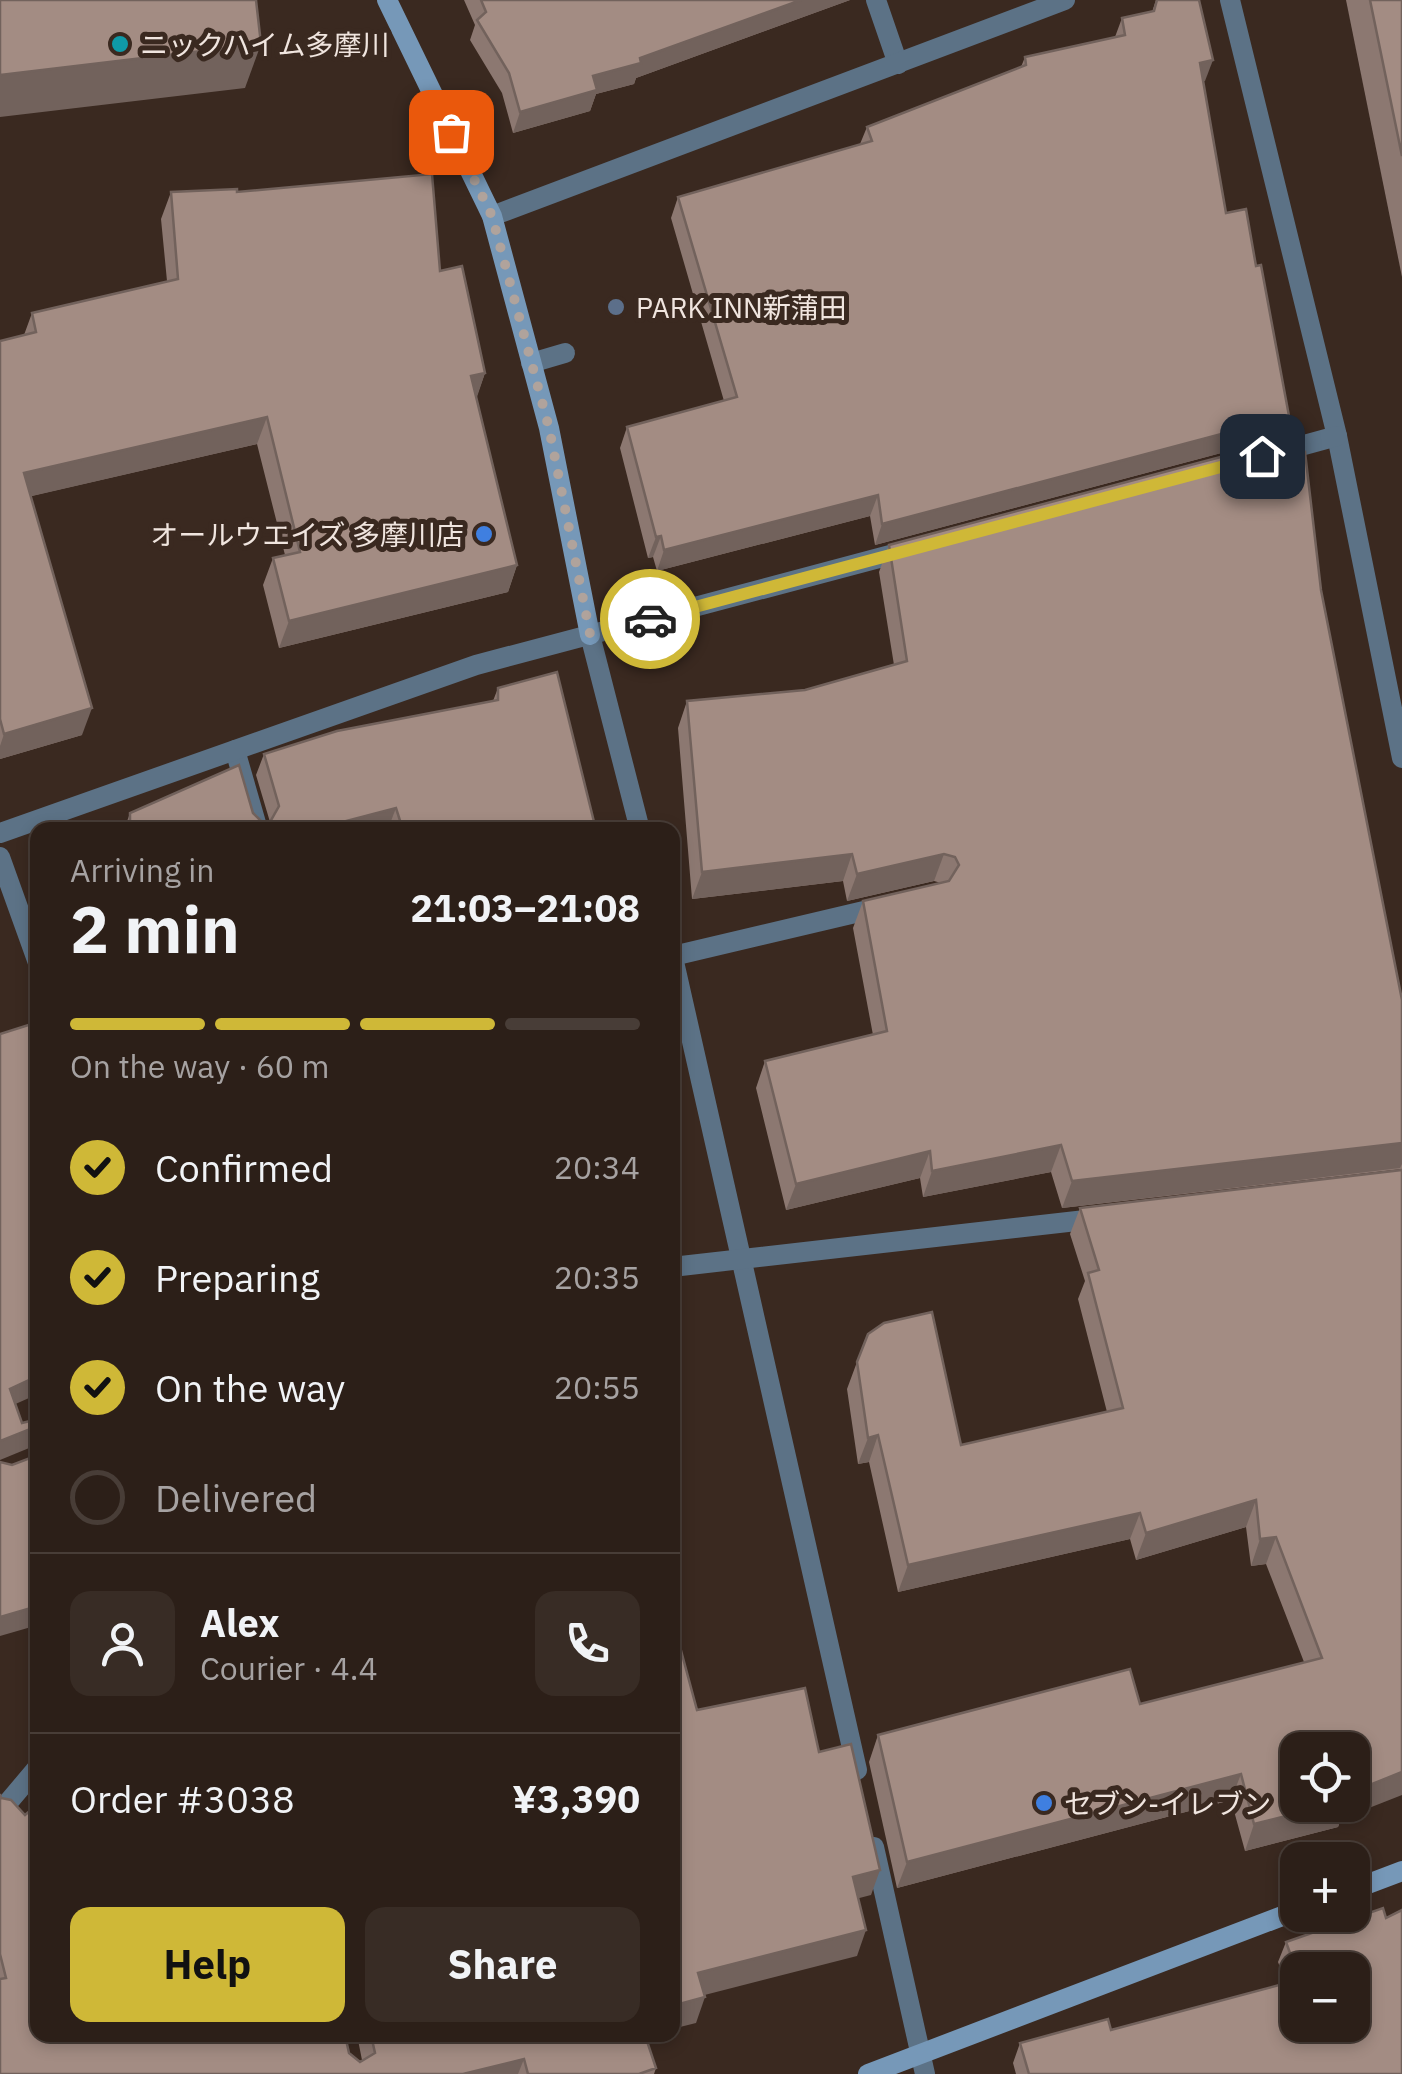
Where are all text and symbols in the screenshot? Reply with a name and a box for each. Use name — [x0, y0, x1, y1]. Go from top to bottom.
place label: ニックハイム多摩川 — [140, 26, 389, 63]
marker: ニックハイム多摩川 — [109, 33, 131, 55]
pin — [409, 90, 494, 175]
icon: bag — [424, 105, 479, 160]
place label: PARK INN新蒲田 — [636, 289, 847, 326]
marker: PARK INN新蒲田 — [605, 296, 627, 318]
pin — [1220, 414, 1305, 499]
icon: home — [1235, 429, 1290, 484]
place label: オールウエイズ 多摩川店 — [150, 516, 464, 553]
marker: オールウエイズ 多摩川店 — [473, 523, 495, 545]
courier — [600, 569, 700, 669]
icon: car — [623, 592, 678, 647]
text: Arriving in — [70, 849, 215, 891]
text: 21:03–21:08 — [410, 883, 640, 932]
text: 2 min — [70, 886, 240, 971]
text: On the way · 60 m — [70, 1045, 330, 1087]
icon: check — [70, 1140, 125, 1195]
text: Confirmed — [155, 1143, 333, 1192]
text: 20:34 — [554, 1146, 640, 1188]
icon: check — [70, 1250, 125, 1305]
text: Preparing — [155, 1253, 320, 1302]
text: 20:35 — [554, 1256, 640, 1298]
icon: check — [70, 1360, 125, 1415]
text: On the way — [155, 1363, 345, 1412]
text: 20:55 — [554, 1366, 640, 1408]
text: Delivered — [155, 1473, 317, 1522]
button: person — [70, 1591, 175, 1696]
button: phone — [535, 1591, 640, 1696]
text: Alex — [200, 1598, 280, 1647]
text: Courier · 4.4 — [200, 1647, 378, 1689]
map controls — [1280, 1732, 1370, 2042]
button: locate — [1280, 1732, 1370, 1822]
text: Order #3038 — [70, 1774, 295, 1823]
text: ¥3,390 — [512, 1774, 640, 1823]
place label: セブン-イレブン — [1064, 1785, 1271, 1822]
marker: セブン-イレブン — [1033, 1792, 1055, 1814]
button: + — [1280, 1842, 1370, 1932]
button: Help — [70, 1907, 345, 2022]
button: Share — [365, 1907, 640, 2022]
button: − — [1280, 1952, 1370, 2042]

